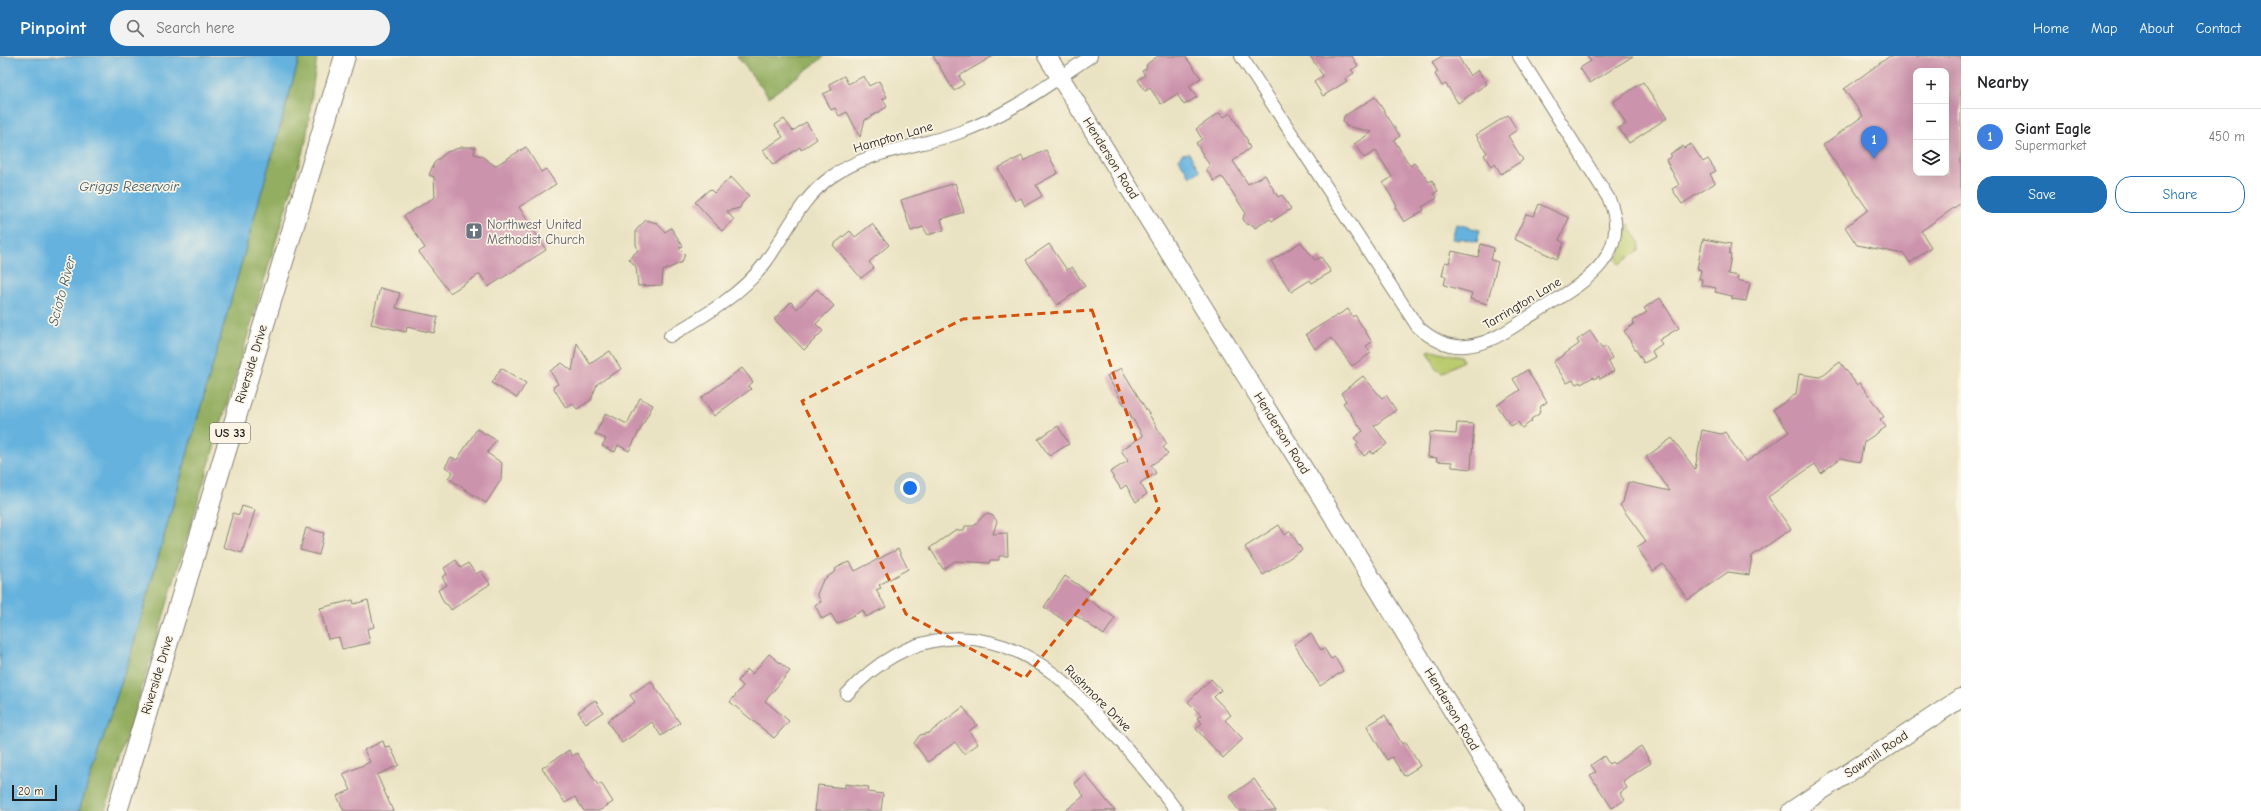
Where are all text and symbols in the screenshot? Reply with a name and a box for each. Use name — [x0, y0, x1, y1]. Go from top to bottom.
search box — [110, 10, 390, 46]
text: Pinpoint — [20, 17, 86, 39]
icon: search — [124, 17, 146, 39]
text: Search here — [156, 19, 234, 37]
text: Home — [2033, 20, 2069, 37]
text: Map — [2091, 20, 2117, 37]
text: About — [2139, 20, 2174, 37]
text: Contact — [2196, 20, 2241, 37]
map controls — [1913, 68, 1949, 176]
button: + — [1913, 68, 1949, 104]
text: Nearby — [1977, 73, 2028, 92]
button: − — [1913, 104, 1949, 140]
street label: Henderson Road — [1080, 114, 1142, 202]
street label: Hampton Lane — [851, 118, 935, 156]
text: Giant Eagle — [2015, 120, 2091, 138]
pin: 1 — [1861, 126, 1887, 159]
text: 1 — [1987, 129, 1993, 144]
text: 450 m — [2209, 129, 2245, 144]
text: Supermarket — [2015, 138, 2086, 153]
button: layers — [1913, 140, 1949, 176]
button: Save — [1977, 176, 2107, 213]
button: Share — [2115, 176, 2245, 213]
water label: Griggs Reservoir — [79, 178, 180, 195]
place label: Northwest United Methodist Church — [487, 217, 585, 247]
church icon: Northwest United Methodist Church — [464, 221, 484, 241]
water label: Scioto River — [45, 253, 80, 328]
street label: Tarrington Lane — [1480, 274, 1564, 332]
street label: Riverside Drive — [232, 322, 270, 405]
street label: Henderson Road — [1251, 389, 1313, 477]
road number: US 33 — [210, 423, 250, 443]
your location — [900, 478, 920, 498]
street label: Riverside Drive — [138, 633, 176, 716]
street label: Rushmore Drive — [1062, 662, 1135, 735]
street label: Henderson Road — [1421, 665, 1483, 753]
street label: Sawmill Road — [1841, 727, 1911, 781]
scale bar — [12, 783, 57, 802]
text: 20 m — [18, 785, 43, 798]

